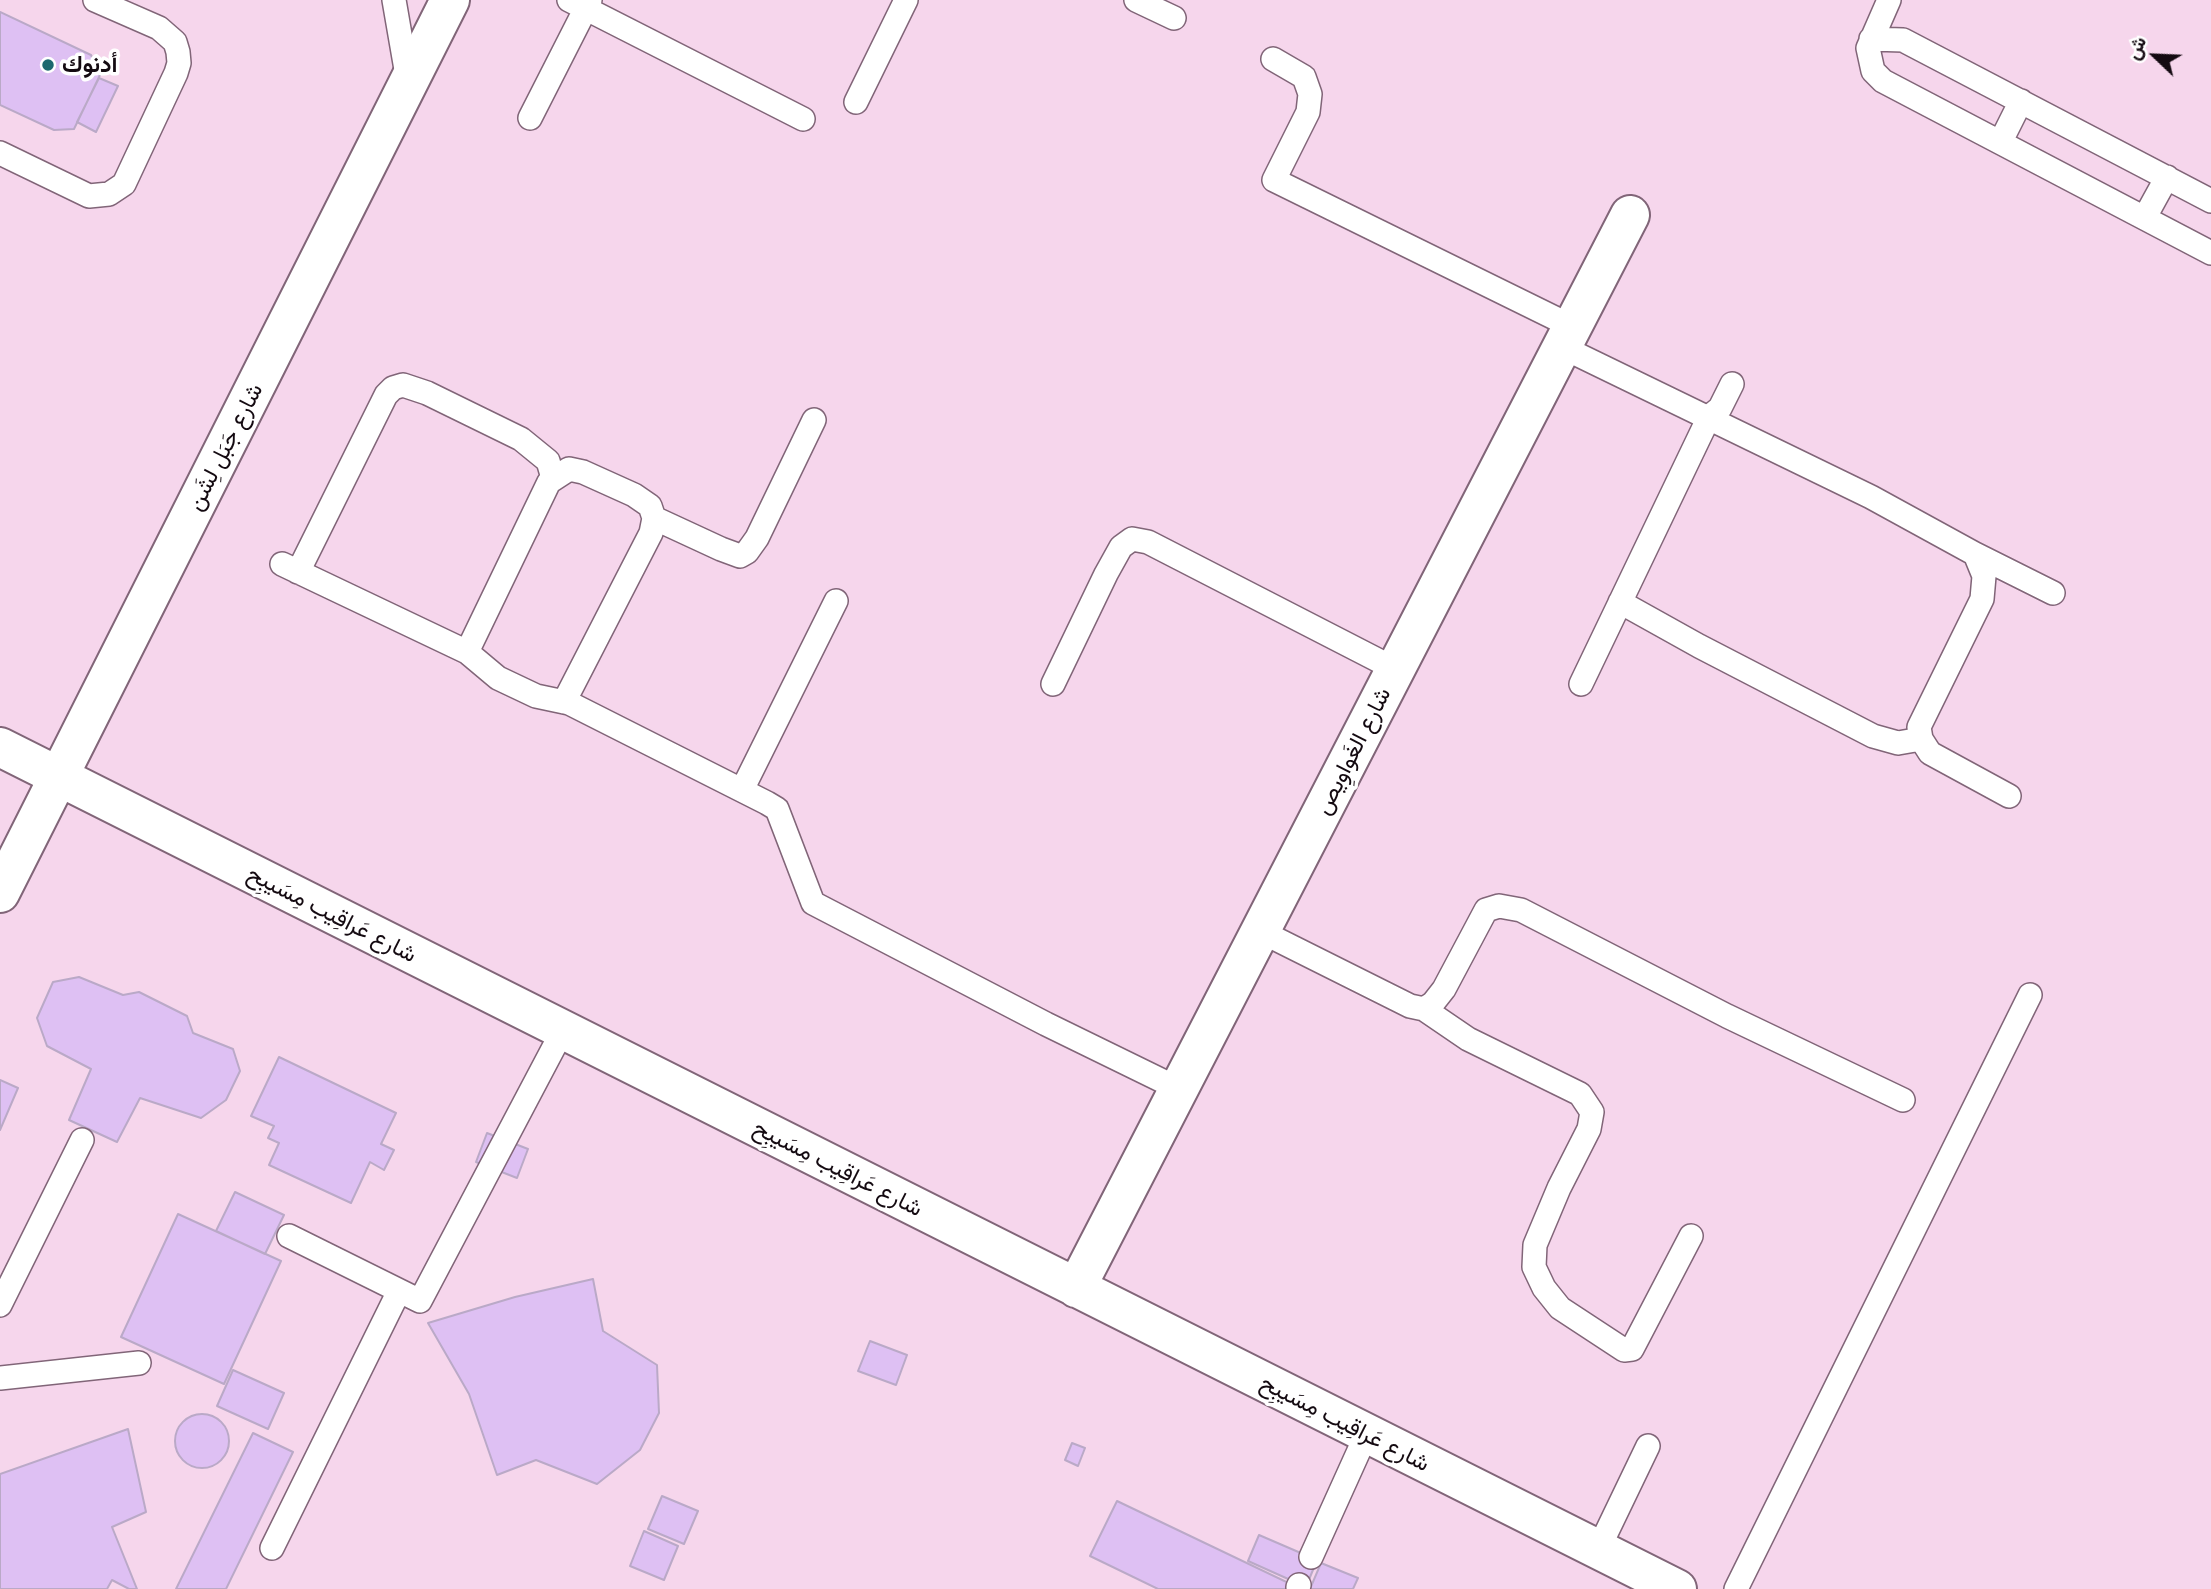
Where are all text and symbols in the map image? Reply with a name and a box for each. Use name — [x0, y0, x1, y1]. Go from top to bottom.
north arrow — [2120, 21, 2190, 91]
text: ش — [2120, 33, 2150, 63]
place label: أدنوك — [62, 51, 117, 79]
marker: أدنوك — [40, 57, 56, 73]
street label: شارع جَبَل لِشَن — [181, 379, 269, 515]
street label: شارع الغَواوِيص — [1309, 683, 1397, 819]
street label: شارع عَراقِيب مِسَيبِح — [243, 859, 421, 969]
street label: شارع عَراقِيب مِسَيبِح — [749, 1113, 927, 1223]
street label: شارع عَراقِيب مِسَيبِح — [1256, 1368, 1434, 1478]

